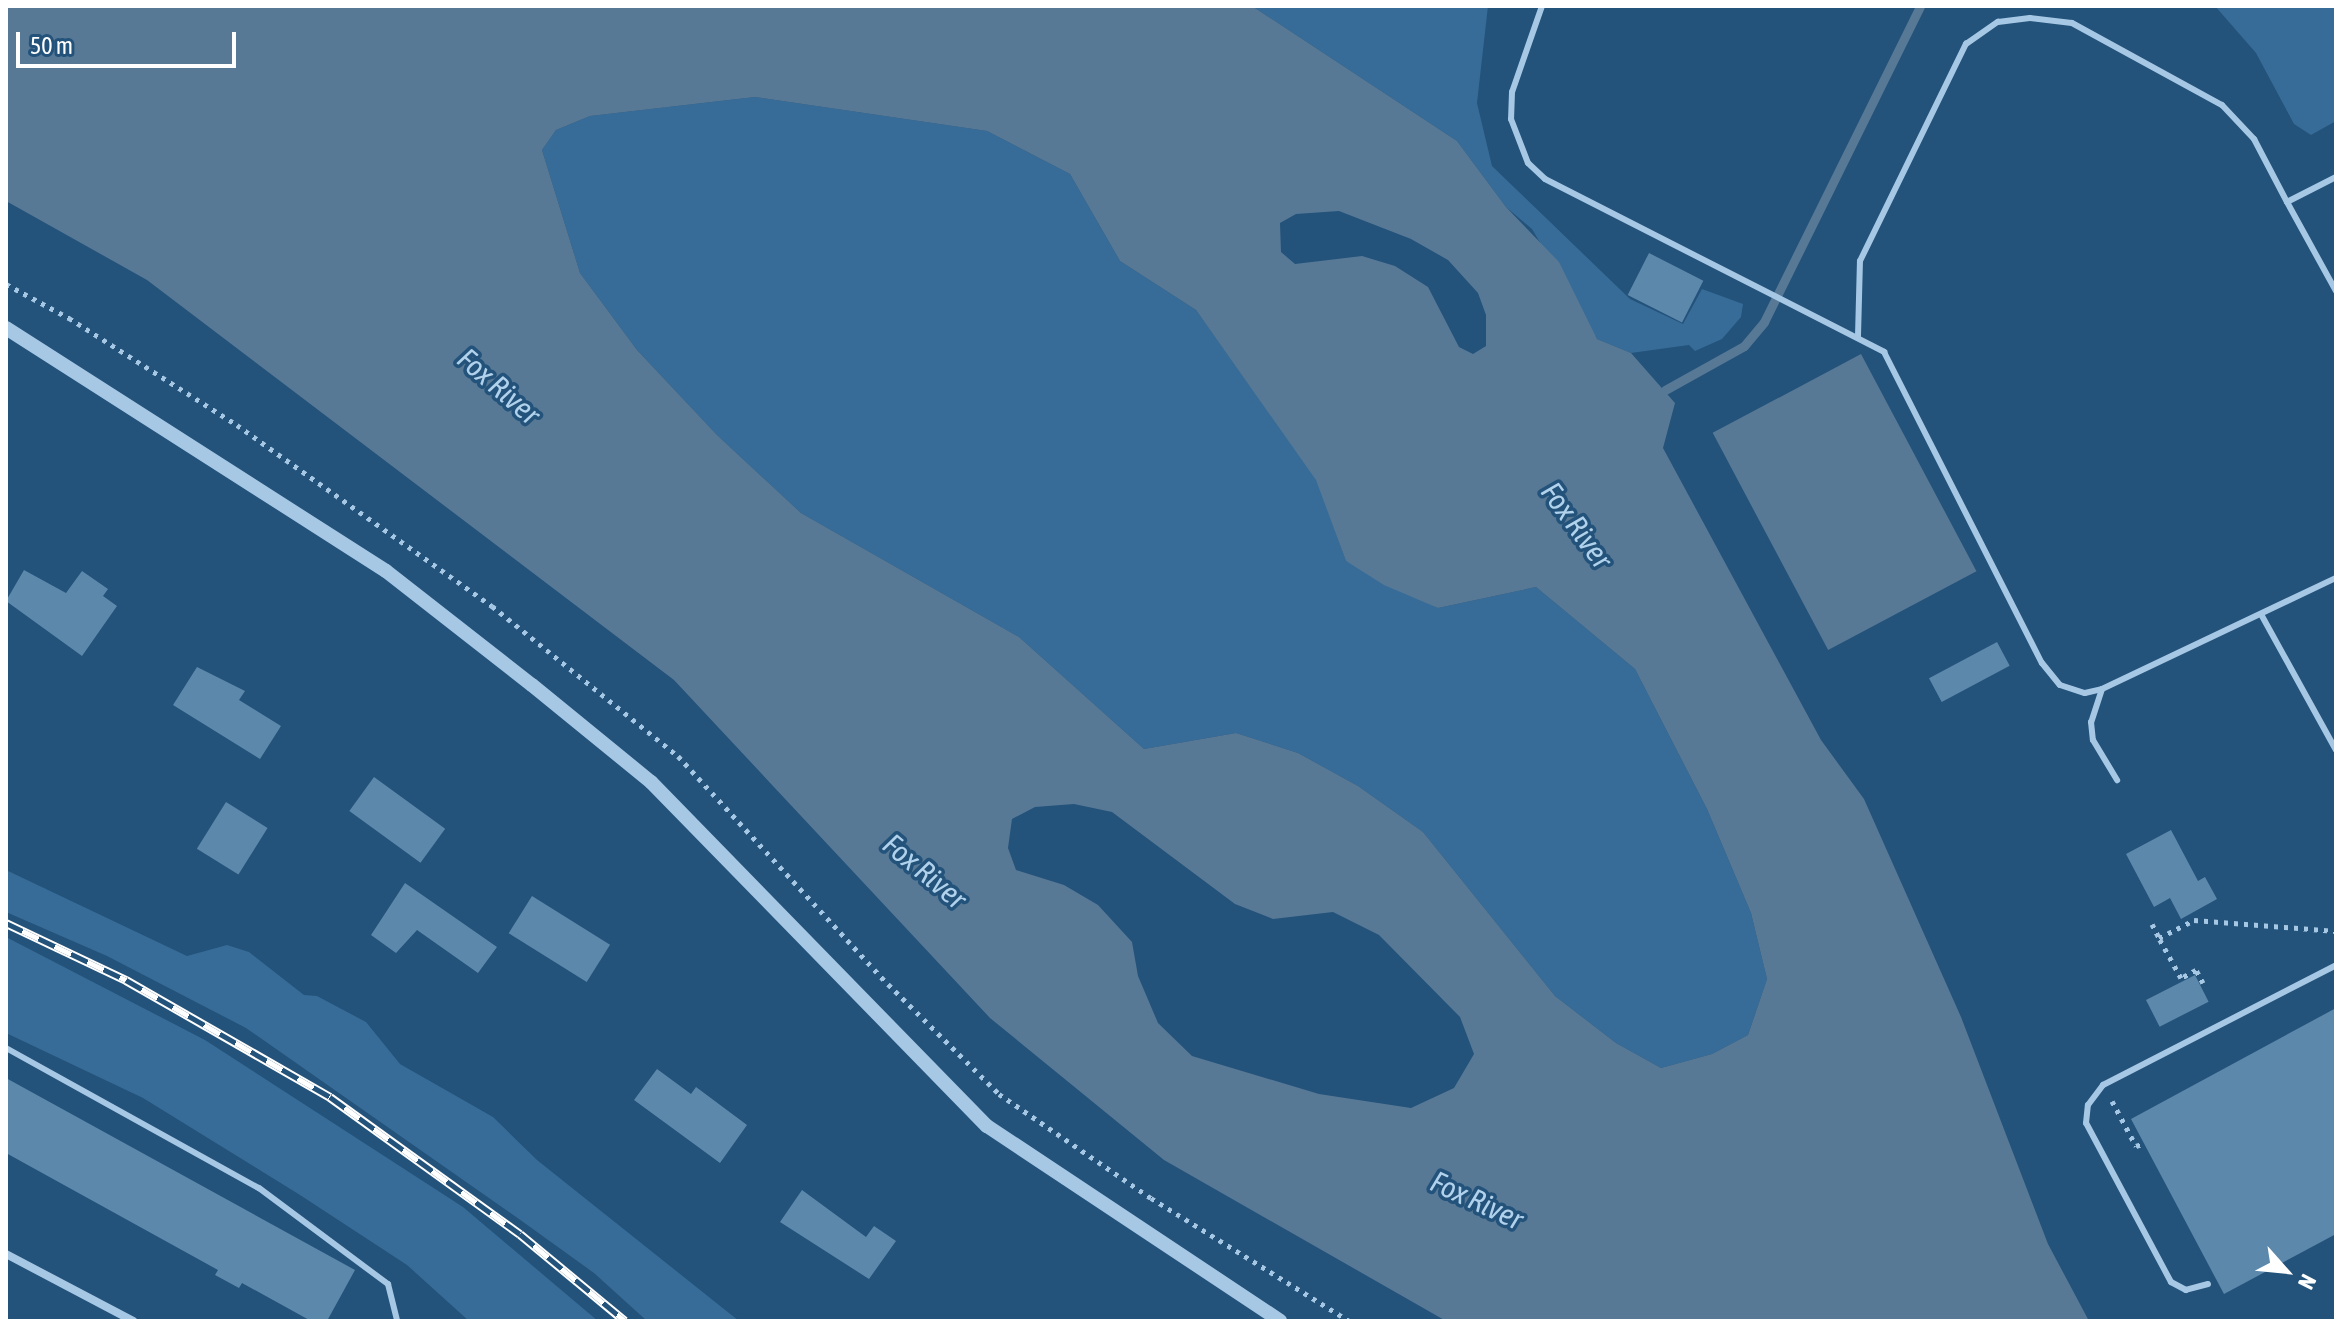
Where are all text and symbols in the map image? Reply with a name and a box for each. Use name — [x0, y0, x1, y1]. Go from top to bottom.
scale bar — [20, 16, 240, 66]
text: 50 m — [30, 32, 73, 59]
water label: Fox River — [450, 340, 548, 432]
water label: Fox River — [1534, 475, 1620, 575]
water label: Fox River — [876, 826, 974, 916]
water label: Fox River — [1425, 1163, 1529, 1237]
north arrow — [2246, 1231, 2326, 1311]
text: N — [2293, 1270, 2322, 1294]

